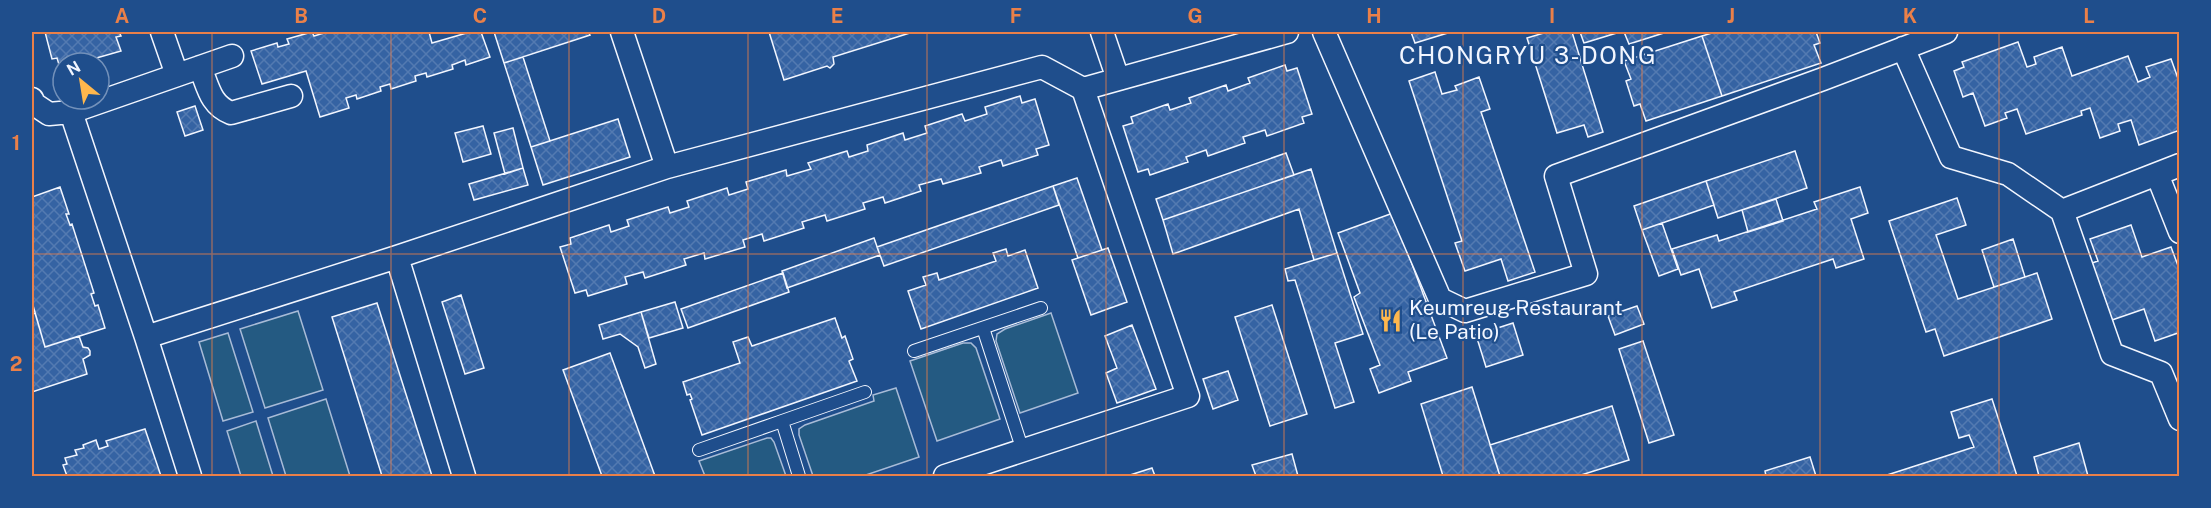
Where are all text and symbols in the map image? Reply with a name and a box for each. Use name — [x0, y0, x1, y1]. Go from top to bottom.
text: A — [115, 4, 129, 28]
text: B — [294, 4, 308, 28]
text: C — [473, 4, 487, 28]
text: D — [652, 4, 666, 28]
text: E — [831, 4, 843, 28]
text: F — [1010, 4, 1022, 28]
text: G — [1187, 4, 1203, 28]
text: H — [1366, 4, 1382, 28]
text: I — [1549, 4, 1555, 28]
text: J — [1727, 4, 1735, 28]
text: K — [1903, 4, 1917, 28]
text: L — [2083, 4, 2095, 28]
district label: CHONGRYU 3-DONG — [1399, 41, 1657, 69]
north arrow — [51, 51, 111, 111]
text: N — [64, 57, 84, 80]
text: 1 — [12, 131, 20, 155]
place label: Keumreug Restaurant (Le Patio) — [1409, 295, 1623, 344]
restaurant icon: Keumreug Restaurant (Le Patio) — [1378, 307, 1404, 333]
text: 2 — [10, 352, 22, 376]

